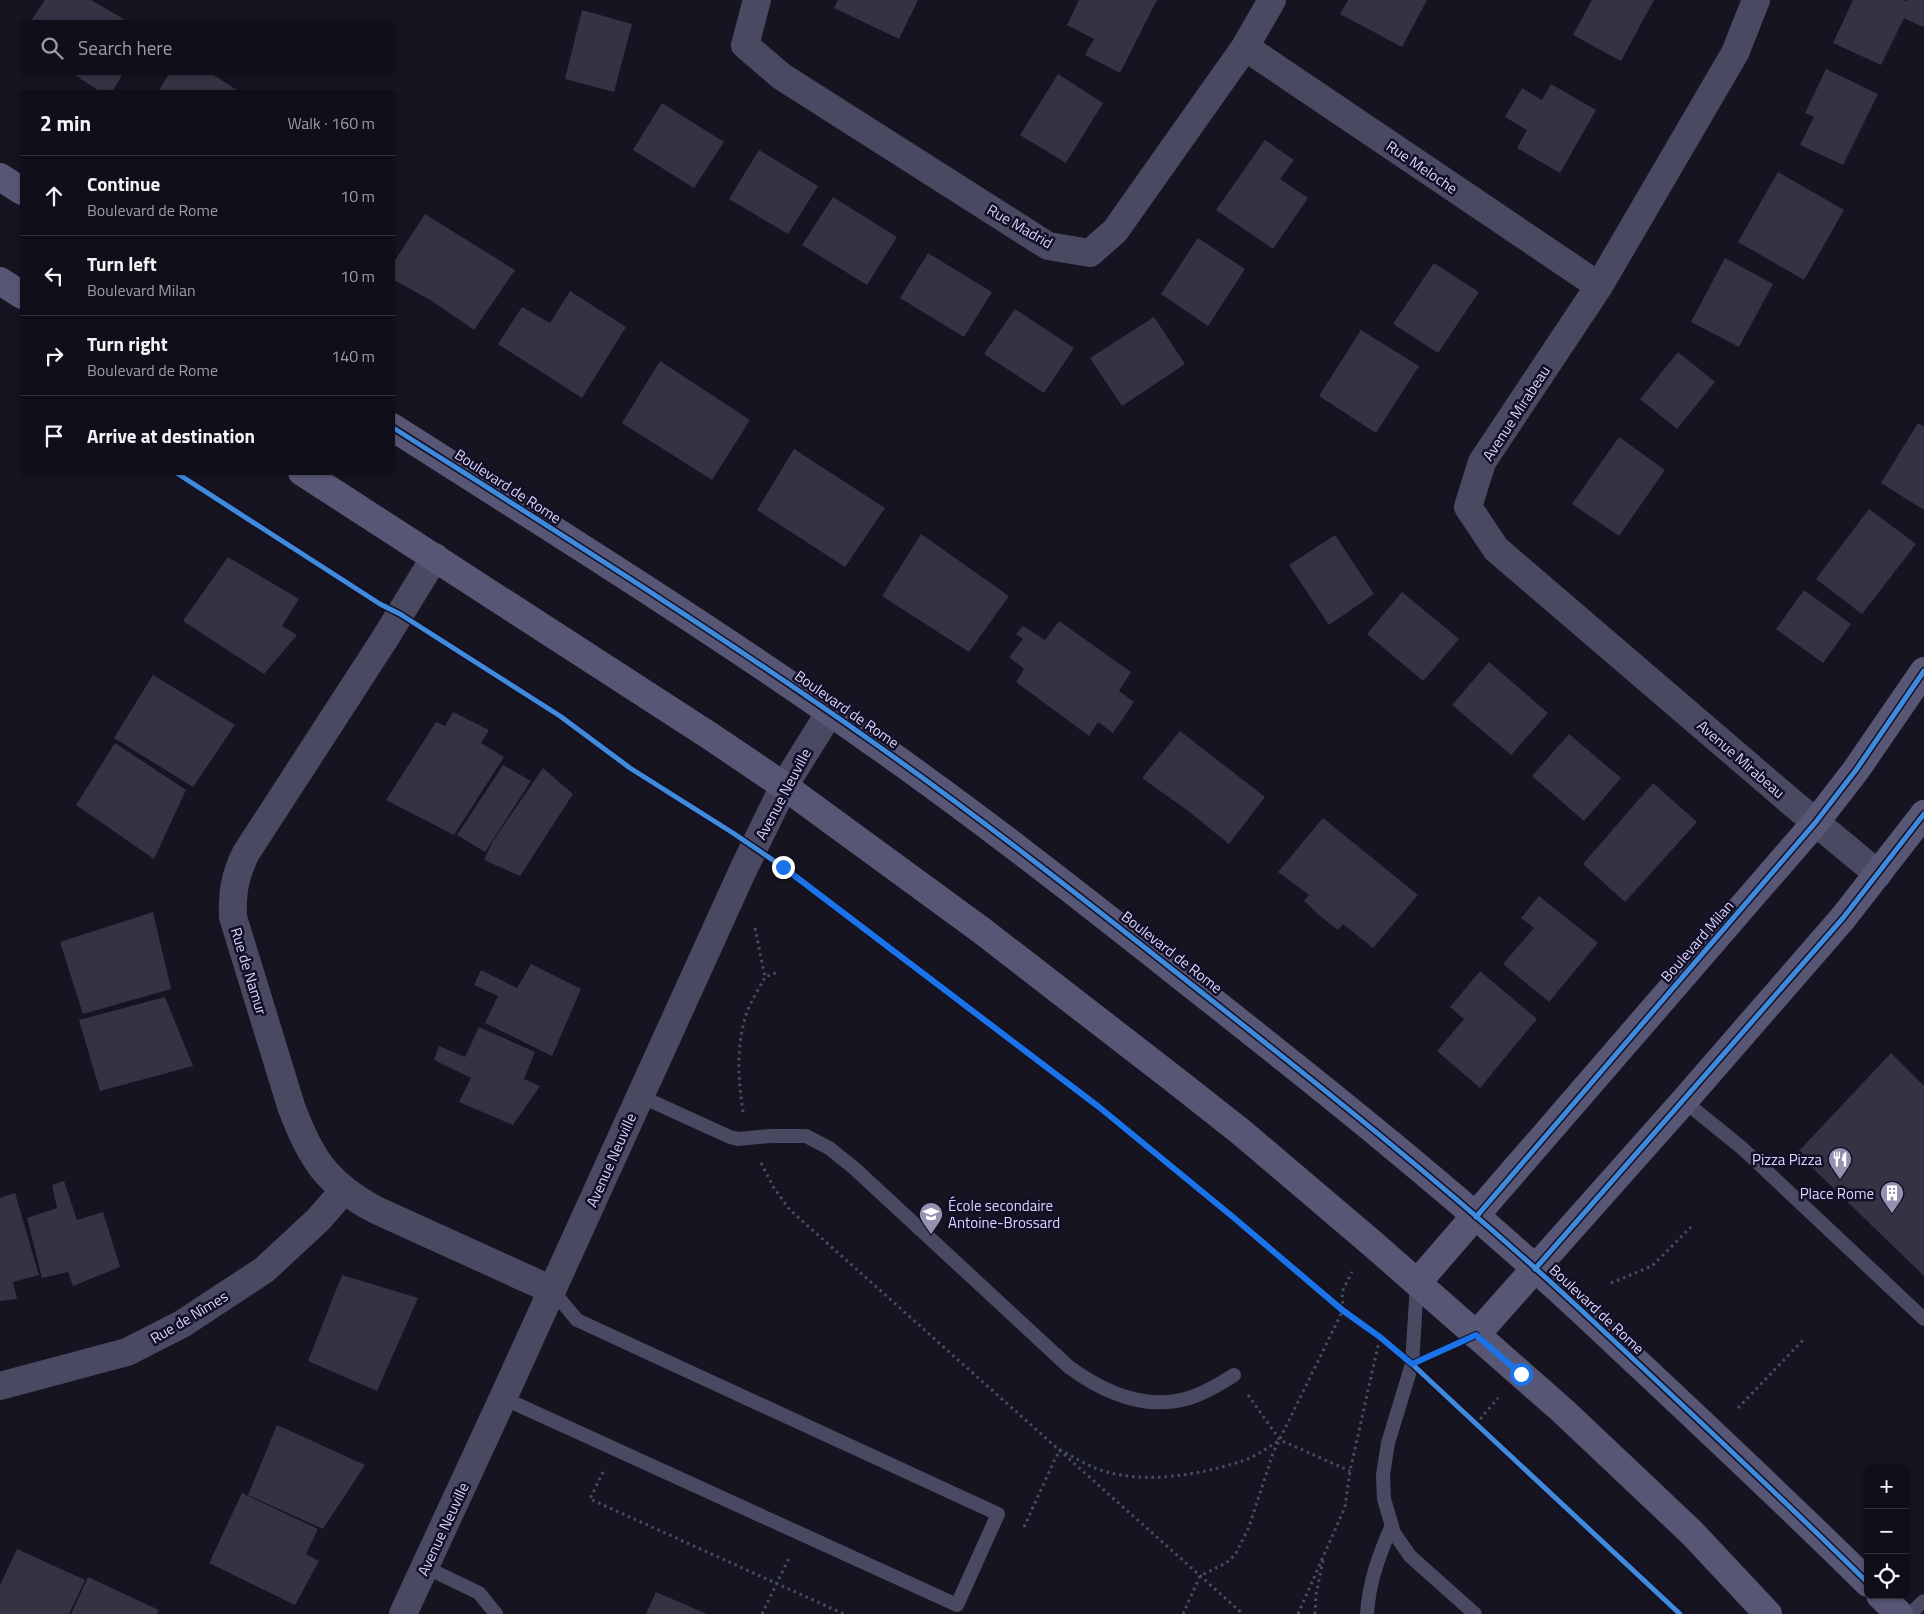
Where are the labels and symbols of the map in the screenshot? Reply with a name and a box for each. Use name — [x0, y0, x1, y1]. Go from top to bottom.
street label: Rue Meloche — [1382, 135, 1462, 199]
street label: Rue Madrid — [983, 198, 1057, 254]
street label: Avenue Mirabeau — [1476, 361, 1556, 465]
street label: Boulevard de Rome — [450, 443, 566, 529]
street label: Boulevard de Rome — [790, 664, 904, 754]
street label: Avenue Mirabeau — [1692, 714, 1790, 804]
street label: Avenue Neuville — [749, 744, 817, 844]
route end — [772, 856, 795, 879]
street label: Boulevard Milan — [1655, 895, 1739, 987]
street label: Boulevard de Rome — [1117, 905, 1227, 999]
street label: Rue de Namur — [225, 925, 273, 1017]
street label: Avenue Neuville — [580, 1109, 642, 1211]
restaurant icon: Pizza Pizza — [1827, 1146, 1853, 1180]
place label: Pizza Pizza — [1752, 1148, 1822, 1171]
building icon: Place Rome — [1879, 1180, 1905, 1214]
place label: Place Rome — [1800, 1182, 1874, 1205]
place label: École secondaire Antoine-Brossard — [948, 1194, 1060, 1234]
school or university icon: École secondaire Antoine-Brossard — [918, 1201, 944, 1235]
street label: Boulevard de Rome — [1544, 1259, 1650, 1359]
street label: Rue de Nîmes — [146, 1285, 232, 1349]
route start — [1510, 1363, 1533, 1386]
street label: Avenue Neuville — [411, 1478, 475, 1580]

